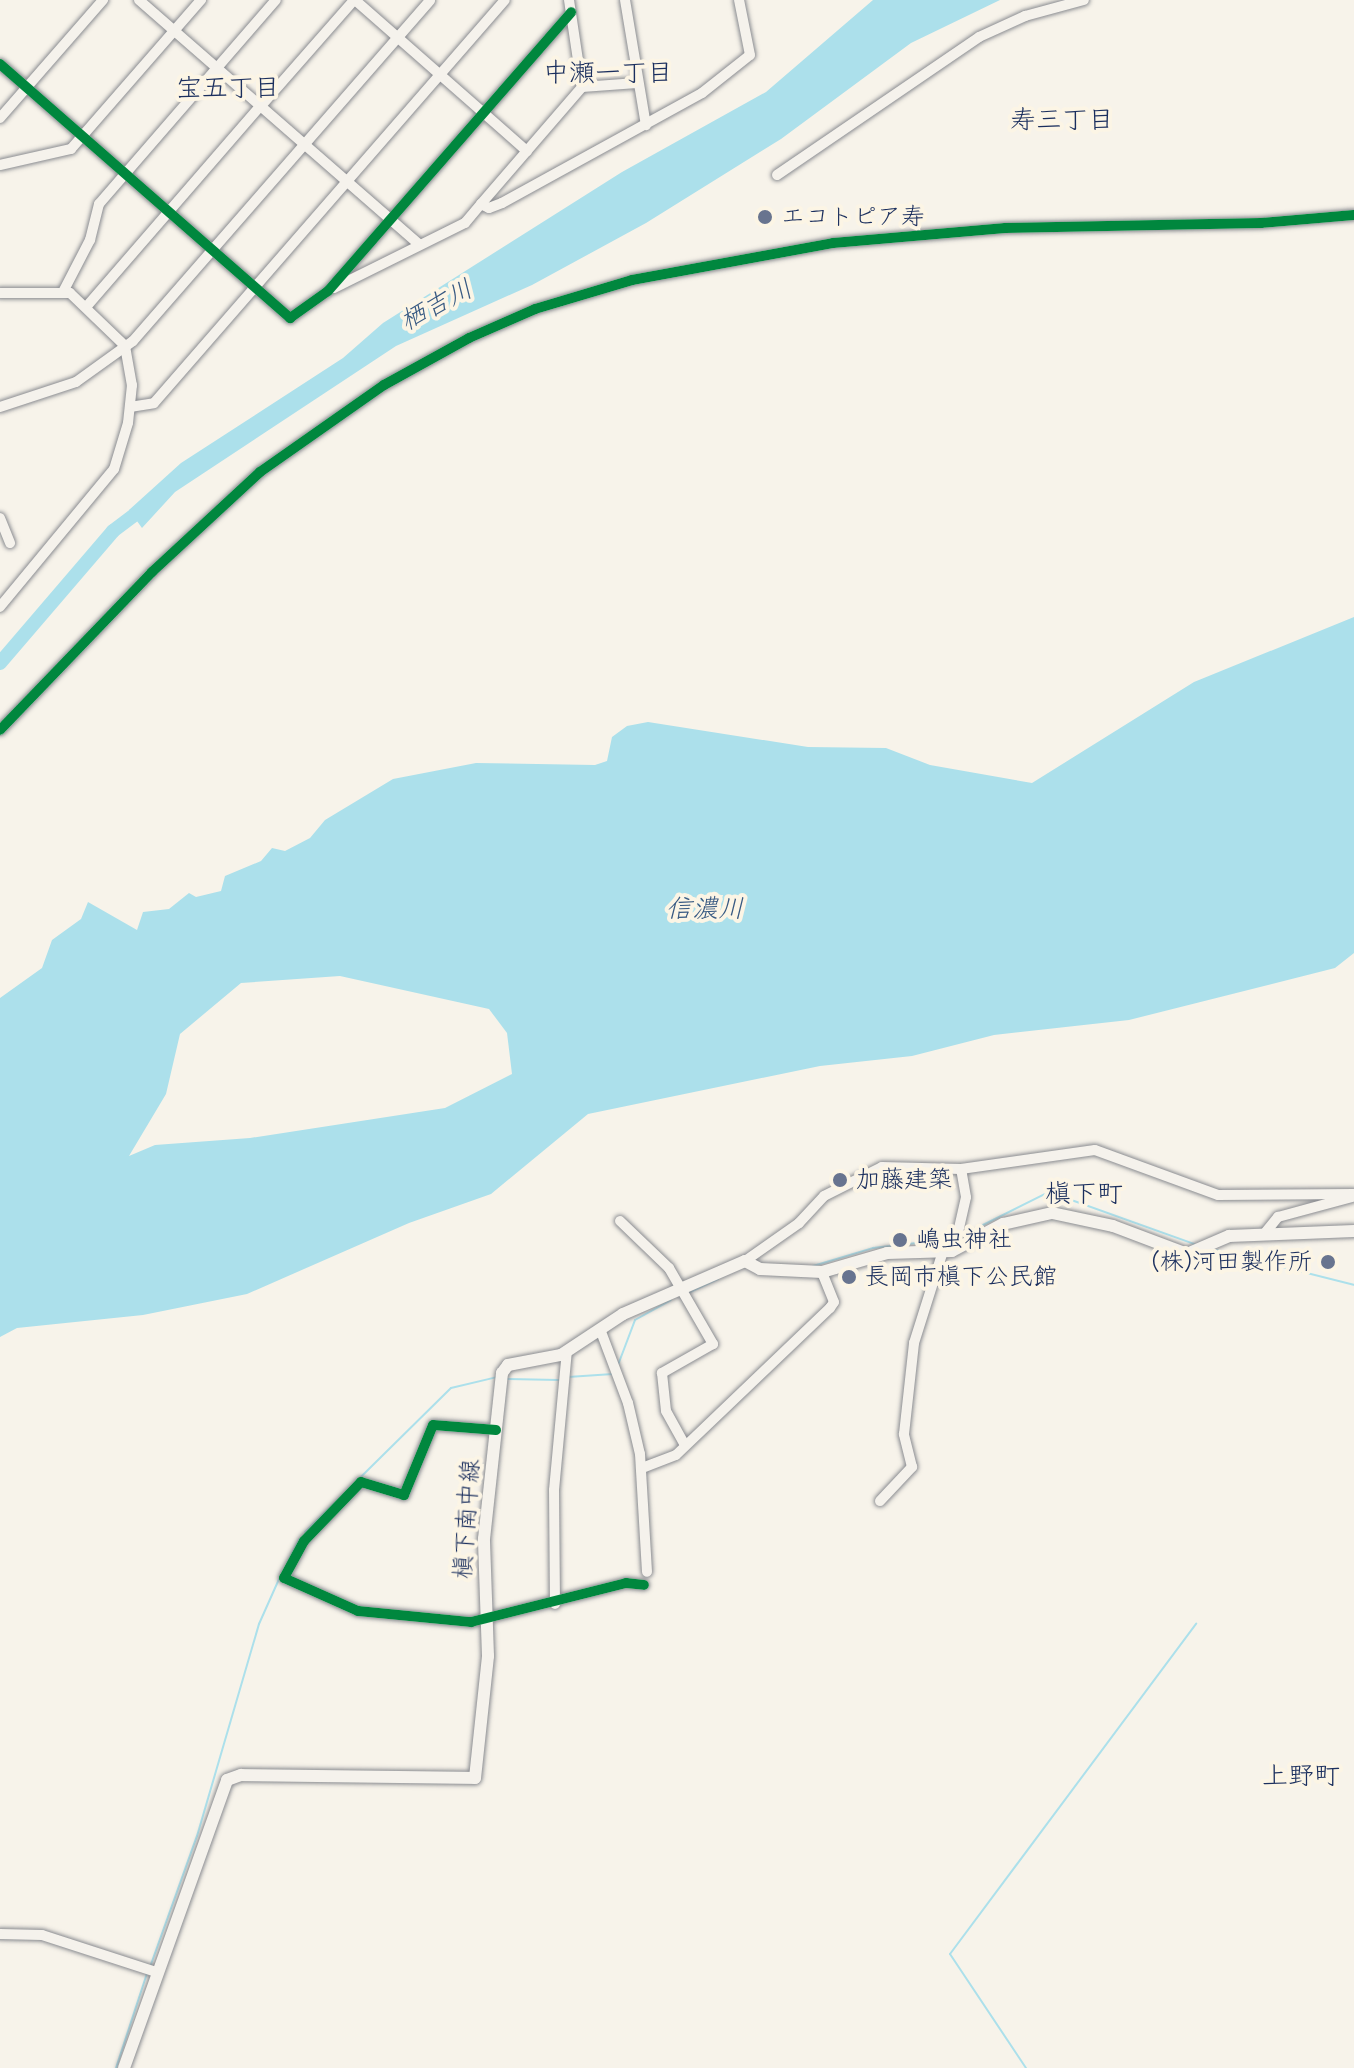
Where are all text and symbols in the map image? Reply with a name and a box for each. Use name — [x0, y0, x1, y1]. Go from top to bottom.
district label: 中瀬一丁目 — [543, 58, 673, 90]
district label: 宝五丁目 — [176, 73, 280, 105]
district label: 寿三丁目 — [1010, 105, 1114, 137]
place label: エコトピア寿 — [781, 203, 925, 231]
marker: エコトピア寿 — [756, 208, 774, 226]
water label: 栖吉川 — [395, 274, 479, 338]
water label: 信濃川 — [666, 894, 744, 926]
place label: 加藤建築 — [856, 1166, 952, 1194]
marker: 加藤建築 — [831, 1171, 849, 1189]
district label: 槇下町 — [1045, 1179, 1123, 1211]
place label: 嶋虫神社 — [916, 1226, 1012, 1254]
marker: 嶋虫神社 — [891, 1231, 909, 1249]
place label: (株)河田製作所 — [1151, 1248, 1312, 1276]
marker: (株)河田製作所 — [1319, 1253, 1337, 1271]
place label: 長岡市槇下公民館 — [865, 1263, 1057, 1291]
marker: 長岡市槇下公民館 — [840, 1268, 858, 1286]
street label: 槇下南中線 — [448, 1458, 486, 1580]
district label: 上野町 — [1262, 1761, 1340, 1793]

